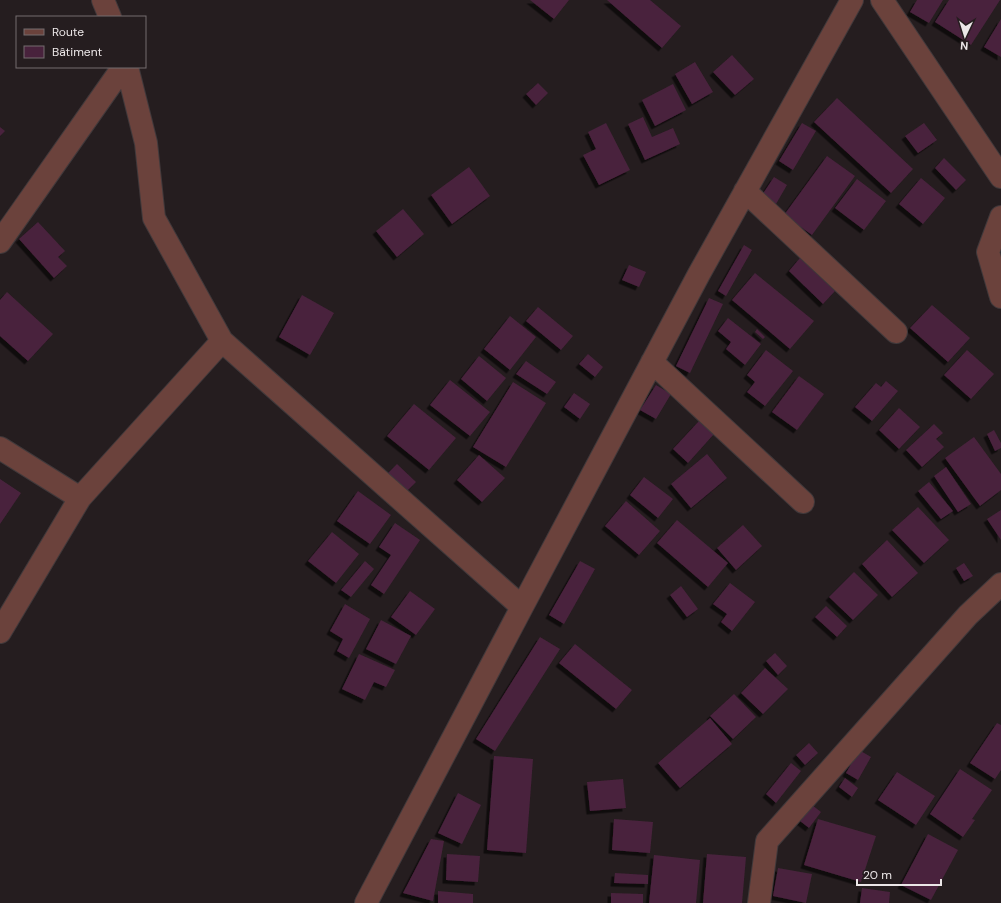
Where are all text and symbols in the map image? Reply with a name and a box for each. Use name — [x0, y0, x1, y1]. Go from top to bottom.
legend — [16, 16, 146, 68]
north arrow — [945, 16, 985, 56]
text: Route — [52, 24, 84, 40]
text: N — [960, 39, 969, 53]
text: Bâtiment — [52, 44, 103, 60]
scale bar — [857, 861, 941, 887]
text: 20 m — [863, 867, 892, 883]

